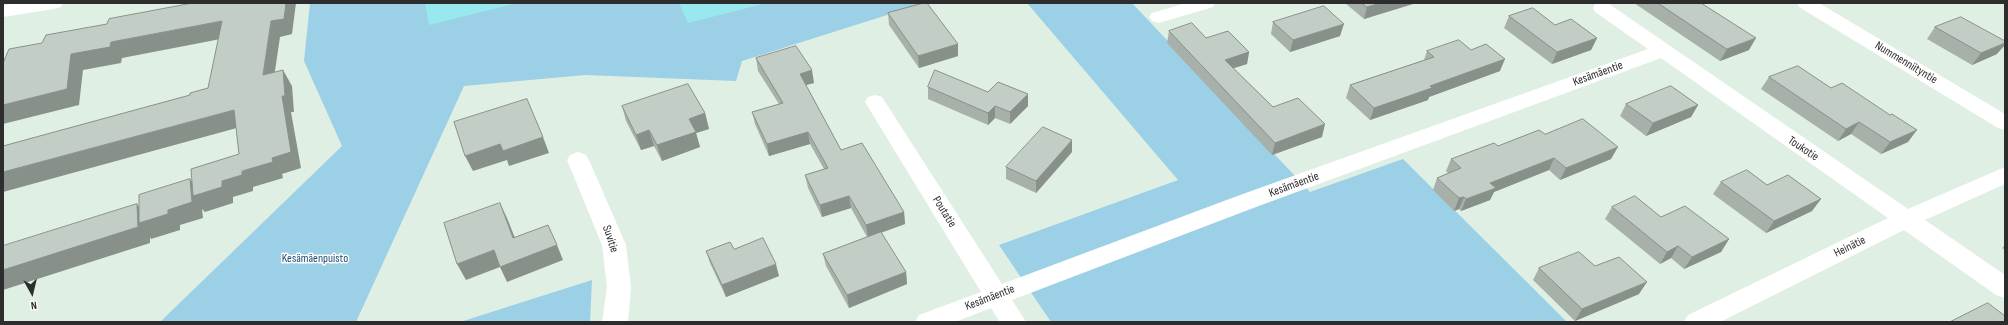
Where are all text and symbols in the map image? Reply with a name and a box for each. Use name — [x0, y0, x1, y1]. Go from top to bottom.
street label: Nummenniityntie — [1872, 39, 1940, 87]
street label: Kesämäentie — [1571, 58, 1625, 90]
street label: Toukotie — [1785, 133, 1821, 165]
street label: Kesämäentie — [1267, 169, 1321, 201]
street label: Poutatie — [929, 194, 959, 230]
street label: Suvitie — [599, 224, 621, 254]
street label: Heinätie — [1832, 233, 1868, 261]
park label: Kesämäenpuisto — [282, 252, 348, 266]
north arrow — [12, 273, 52, 313]
street label: Kesämäentie — [963, 282, 1017, 314]
text: N — [30, 299, 38, 312]

